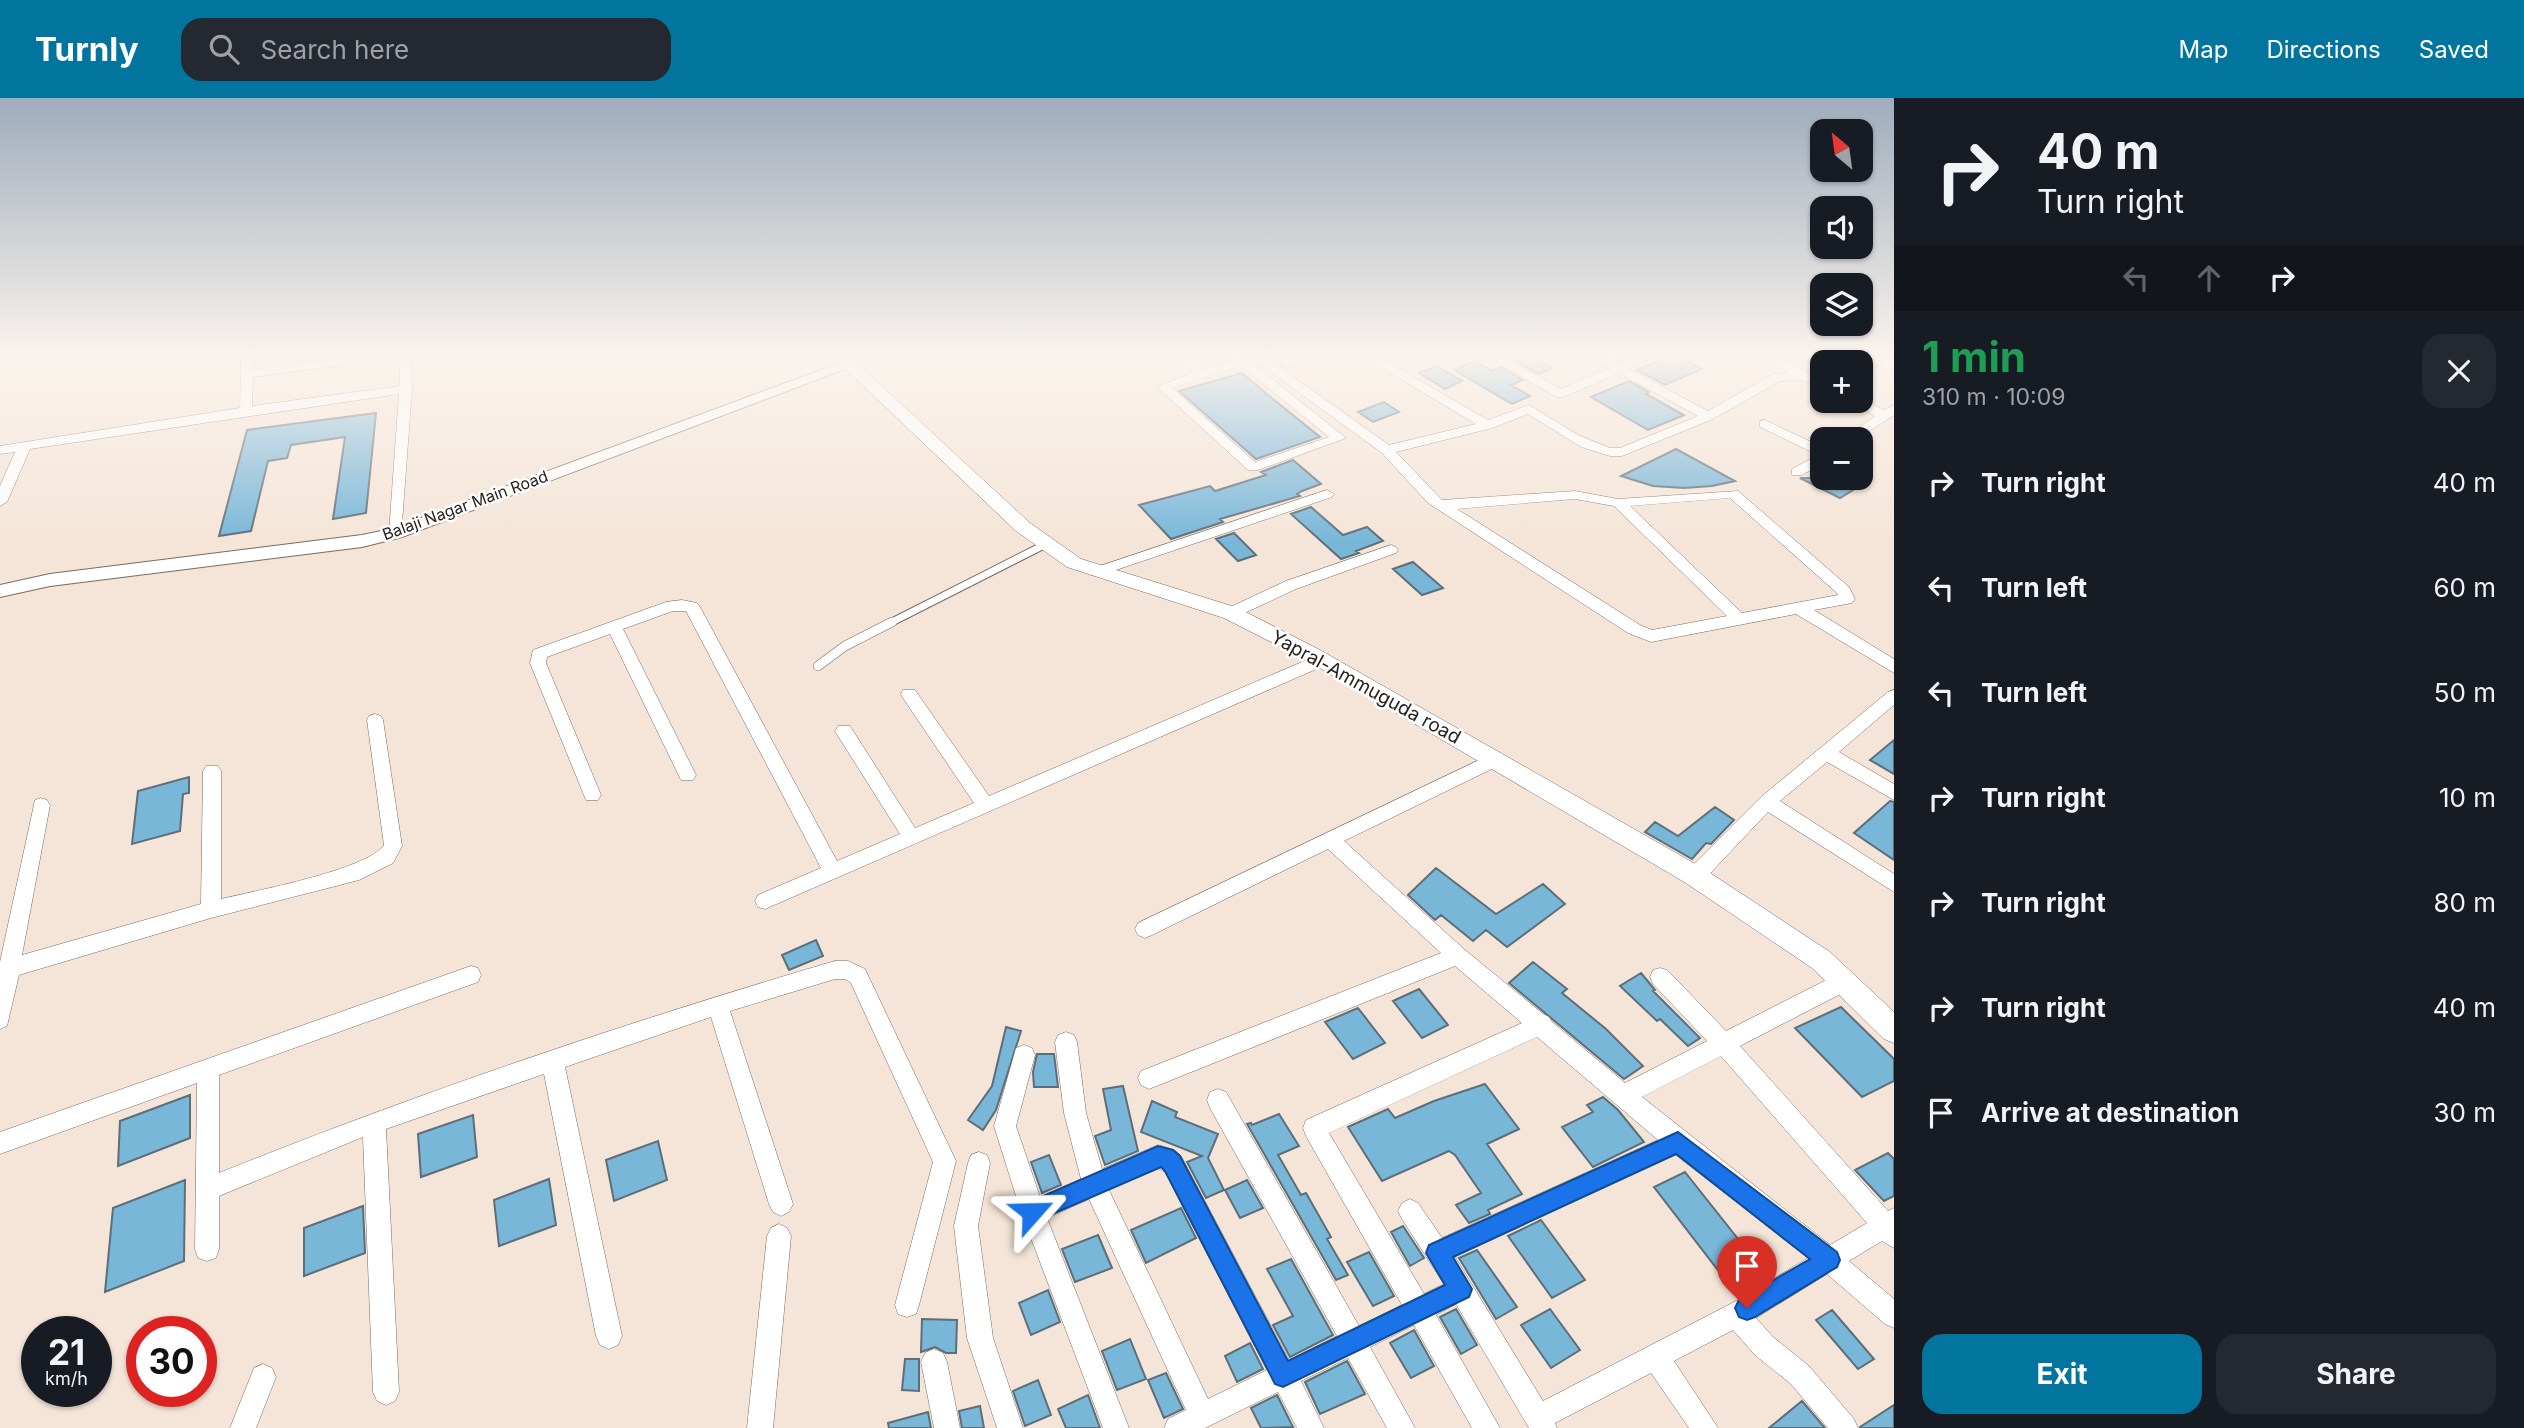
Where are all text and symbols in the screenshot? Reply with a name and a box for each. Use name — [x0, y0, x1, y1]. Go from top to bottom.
search box — [181, 18, 671, 81]
text: Turnly — [35, 29, 139, 69]
icon: search — [205, 30, 243, 68]
text: Search here — [261, 34, 409, 65]
text: Map — [2179, 35, 2228, 64]
text: Directions — [2266, 35, 2381, 64]
text: Saved — [2419, 35, 2489, 64]
north arrow — [1810, 119, 1872, 182]
map controls — [1810, 119, 1873, 490]
text: 40 m — [2037, 122, 2160, 181]
icon: right — [1922, 126, 2013, 217]
text: Turn right — [2037, 182, 2184, 221]
button: sound — [1810, 196, 1873, 259]
icon: left — [2117, 259, 2155, 297]
icon: ahead — [2190, 259, 2228, 297]
icon: right — [2263, 259, 2301, 297]
button: layers — [1810, 273, 1873, 336]
text: 1 min — [1922, 331, 2026, 382]
button: close — [2422, 334, 2496, 408]
button: + — [1810, 350, 1873, 413]
text: 310 m · 10:09 — [1922, 383, 2066, 411]
button: − — [1810, 427, 1873, 490]
icon: right — [1922, 464, 1960, 502]
street label: Balaji Nagar Main Road — [379, 466, 551, 544]
text: Turn right — [1981, 467, 2106, 498]
text: 40 m — [2433, 467, 2496, 498]
icon: left — [1922, 569, 1960, 607]
text: Turn left — [1981, 572, 2087, 603]
text: 60 m — [2433, 572, 2496, 603]
street label: Yapral-Ammuguda road — [1267, 625, 1465, 749]
icon: left — [1922, 674, 1960, 712]
text: Turn left — [1981, 677, 2087, 708]
text: 50 m — [2434, 677, 2496, 708]
icon: right — [1922, 779, 1960, 817]
text: Turn right — [1981, 782, 2106, 813]
text: 10 m — [2439, 782, 2496, 813]
icon: right — [1922, 884, 1960, 922]
text: Turn right — [1981, 887, 2106, 918]
text: 80 m — [2433, 887, 2496, 918]
icon: right — [1922, 989, 1960, 1027]
text: Turn right — [1981, 992, 2106, 1023]
text: 40 m — [2433, 992, 2496, 1023]
icon: arrive — [1922, 1094, 1960, 1132]
text: Arrive at destination — [1981, 1097, 2240, 1128]
text: 30 m — [2433, 1097, 2496, 1128]
position arrow — [995, 1175, 1069, 1249]
pin — [1717, 1236, 1777, 1308]
icon: arrive — [1728, 1247, 1766, 1285]
speed limit sign: 30 — [126, 1316, 217, 1407]
text: 21 — [48, 1331, 85, 1373]
button: Exit — [1922, 1334, 2202, 1414]
button: Share — [2216, 1334, 2496, 1414]
text: km/h — [45, 1368, 88, 1389]

